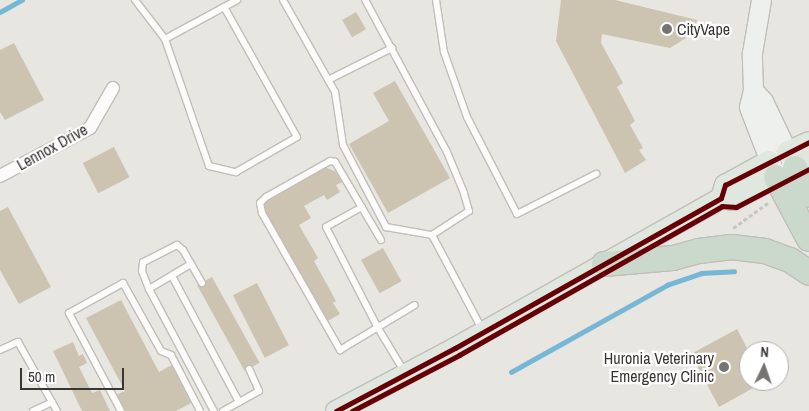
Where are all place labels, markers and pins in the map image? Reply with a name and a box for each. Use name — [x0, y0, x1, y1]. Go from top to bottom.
place label: CityVape — [677, 19, 730, 39]
marker: CityVape — [661, 23, 673, 35]
place label: Huronia Veterinary Emergency Clinic — [604, 348, 714, 386]
marker: Huronia Veterinary Emergency Clinic — [718, 361, 730, 373]

